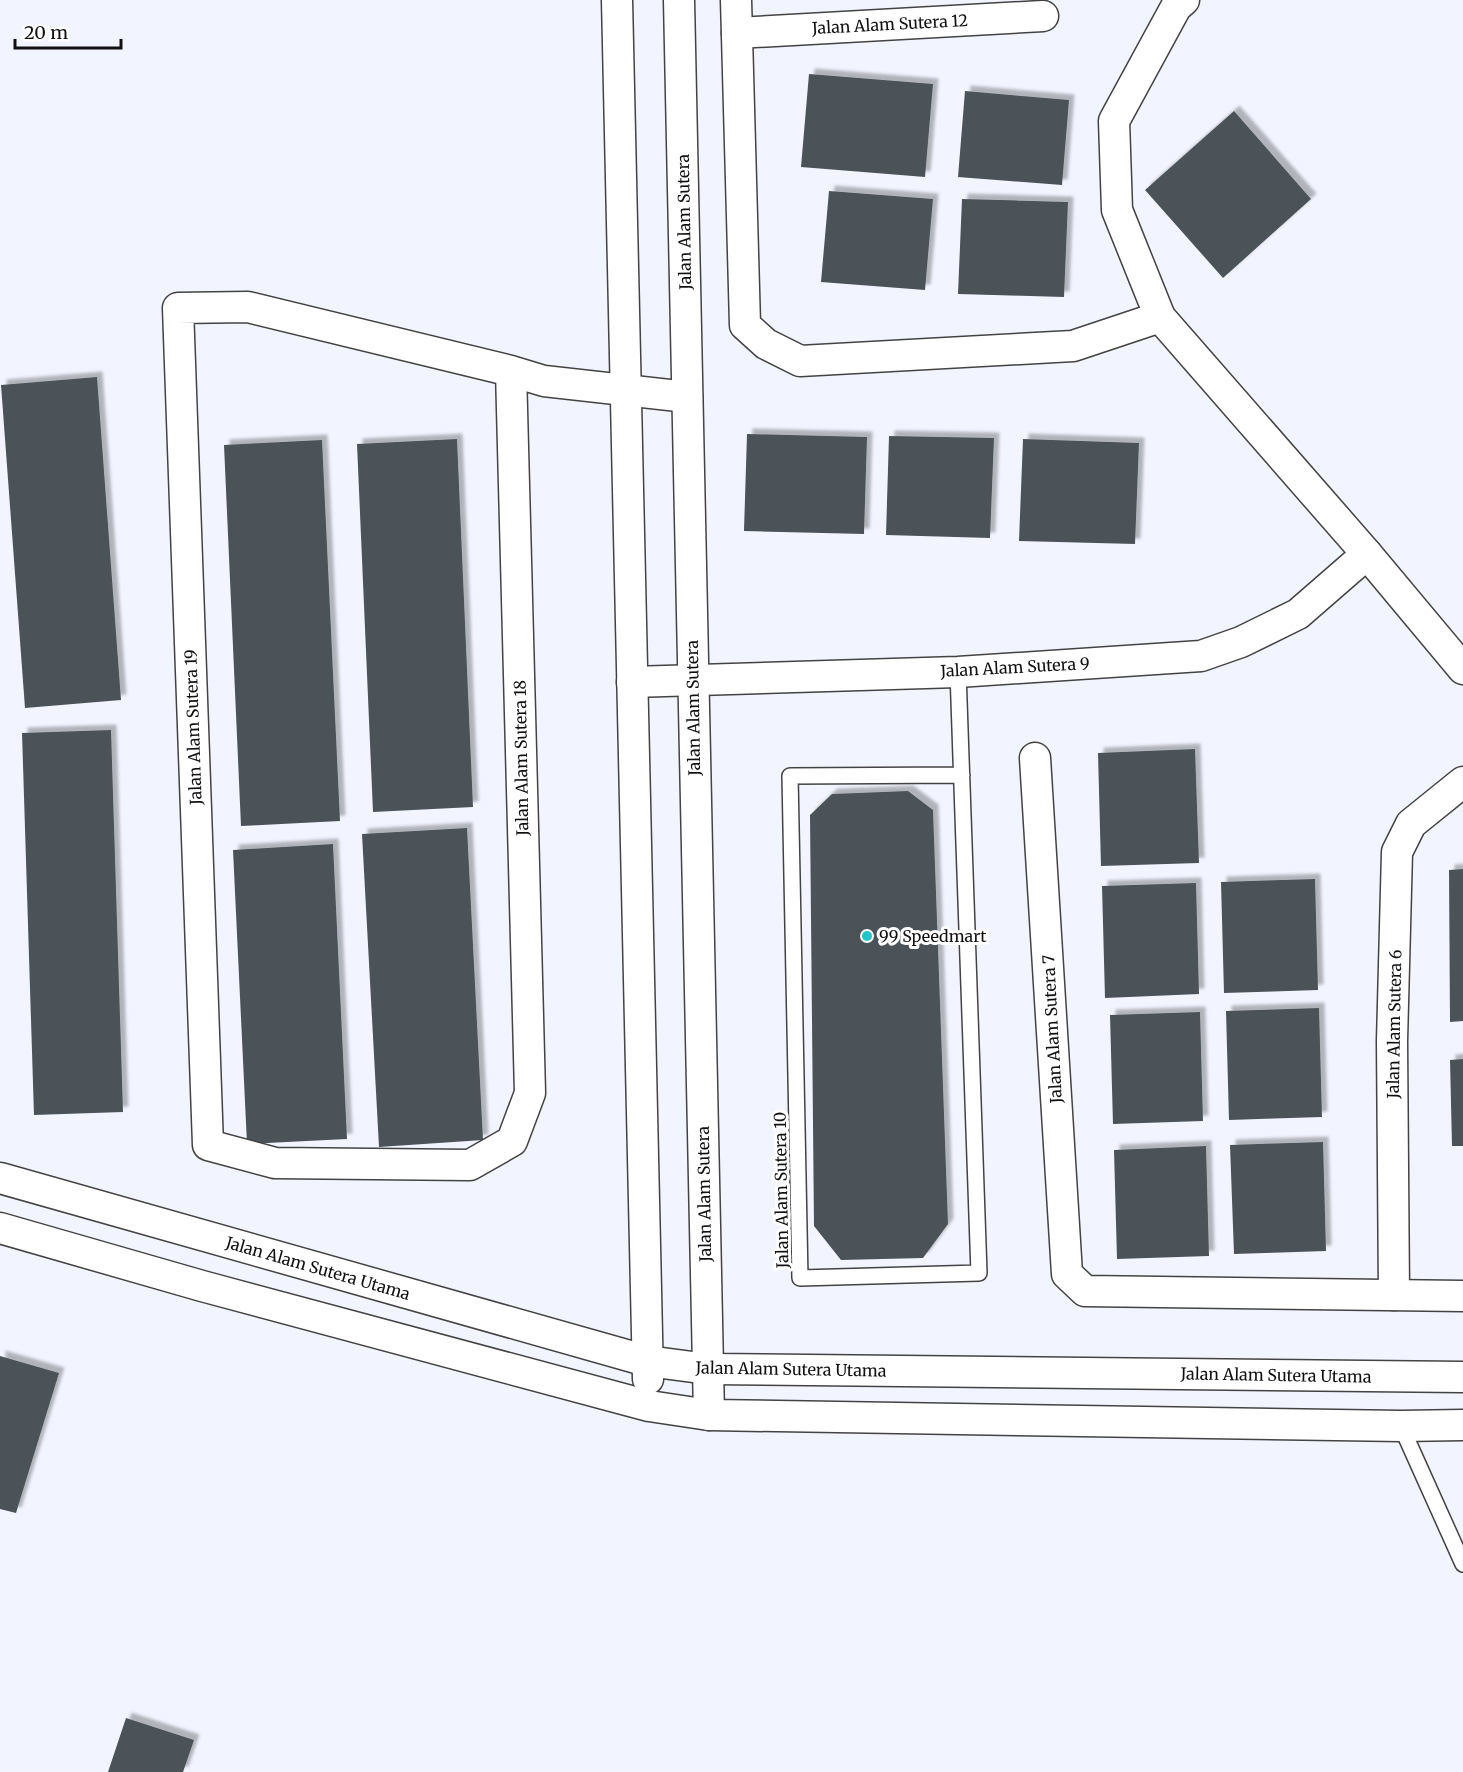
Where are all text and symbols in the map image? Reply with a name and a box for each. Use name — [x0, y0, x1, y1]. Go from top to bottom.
street label: Jalan Alam Sutera 12 — [810, 10, 969, 38]
scale bar — [15, 12, 122, 50]
text: 20 m — [24, 21, 68, 44]
street label: Jalan Alam Sutera — [673, 153, 695, 291]
street label: Jalan Alam Sutera — [682, 639, 704, 777]
street label: Jalan Alam Sutera 19 — [180, 649, 206, 806]
street label: Jalan Alam Sutera 9 — [939, 653, 1090, 681]
street label: Jalan Alam Sutera 18 — [510, 680, 532, 837]
place label: 99 Speedmart — [879, 926, 987, 946]
marker: 99 Speedmart — [860, 929, 874, 943]
street label: Jalan Alam Sutera 6 — [1383, 949, 1405, 1100]
street label: Jalan Alam Sutera 7 — [1038, 954, 1066, 1105]
street label: Jalan Alam Sutera 10 — [770, 1112, 792, 1269]
street label: Jalan Alam Sutera — [693, 1125, 715, 1263]
street label: Jalan Alam Sutera Utama — [223, 1232, 413, 1304]
street label: Jalan Alam Sutera Utama — [694, 1357, 887, 1381]
street label: Jalan Alam Sutera Utama — [1179, 1363, 1372, 1387]

